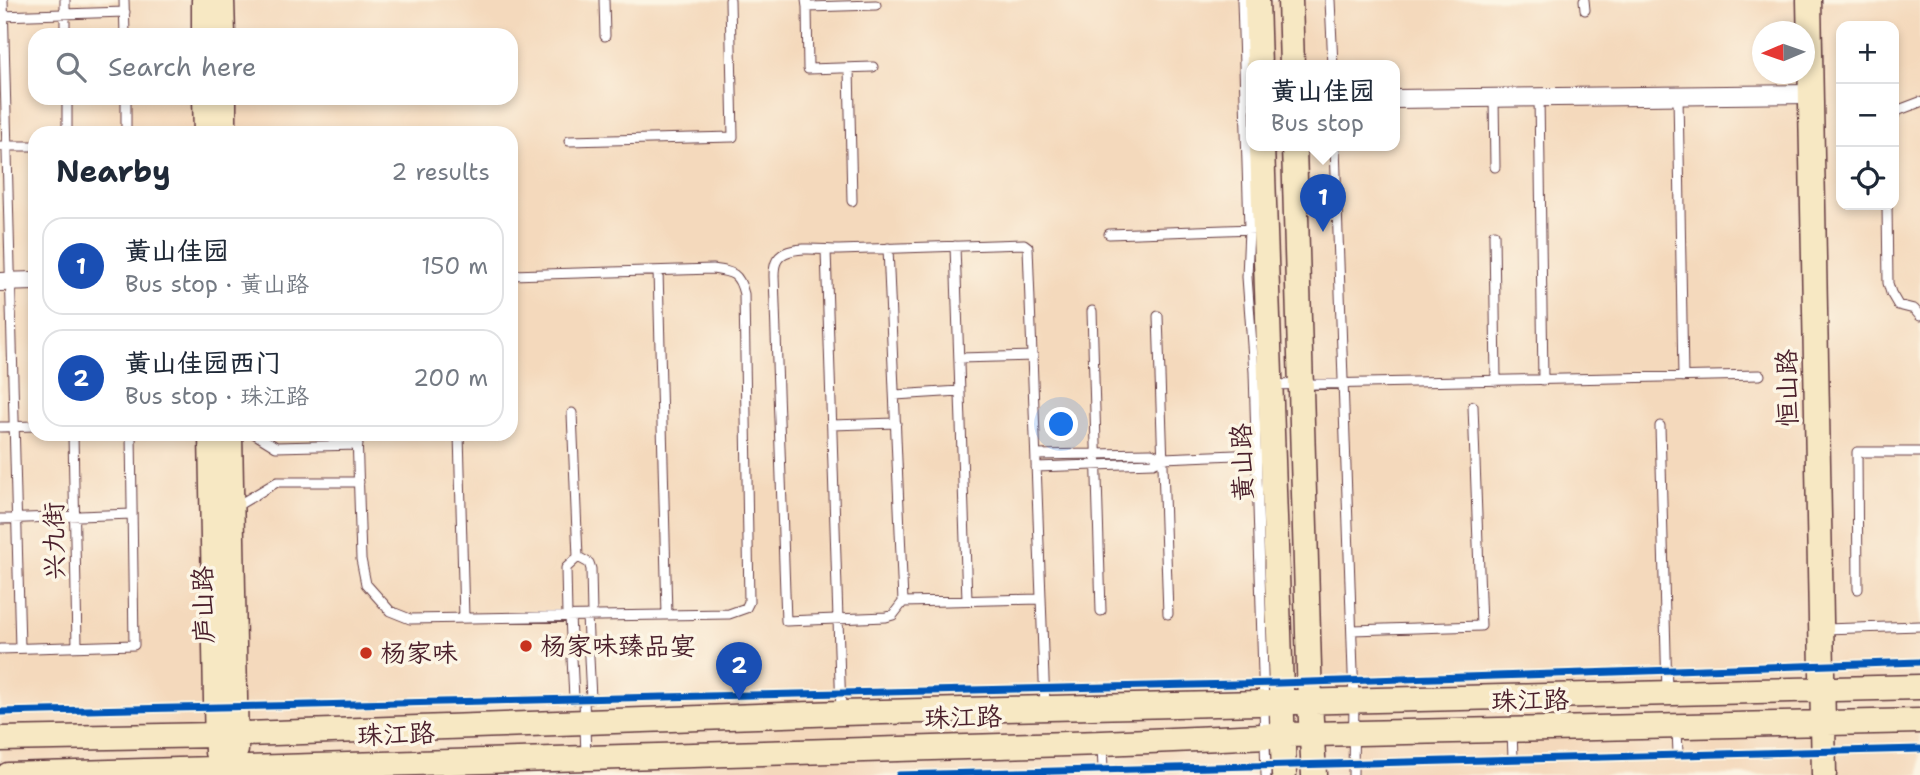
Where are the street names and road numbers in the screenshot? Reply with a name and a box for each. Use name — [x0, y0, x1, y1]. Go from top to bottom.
street label: 恒山路 — [1768, 349, 1805, 427]
street label: 黄山路 — [1223, 422, 1260, 502]
street label: 兴九街 — [35, 502, 72, 580]
street label: 庐山路 — [184, 566, 221, 644]
street label: 珠江路 — [1491, 681, 1569, 718]
street label: 珠江路 — [924, 698, 1002, 735]
street label: 珠江路 — [356, 715, 436, 752]

